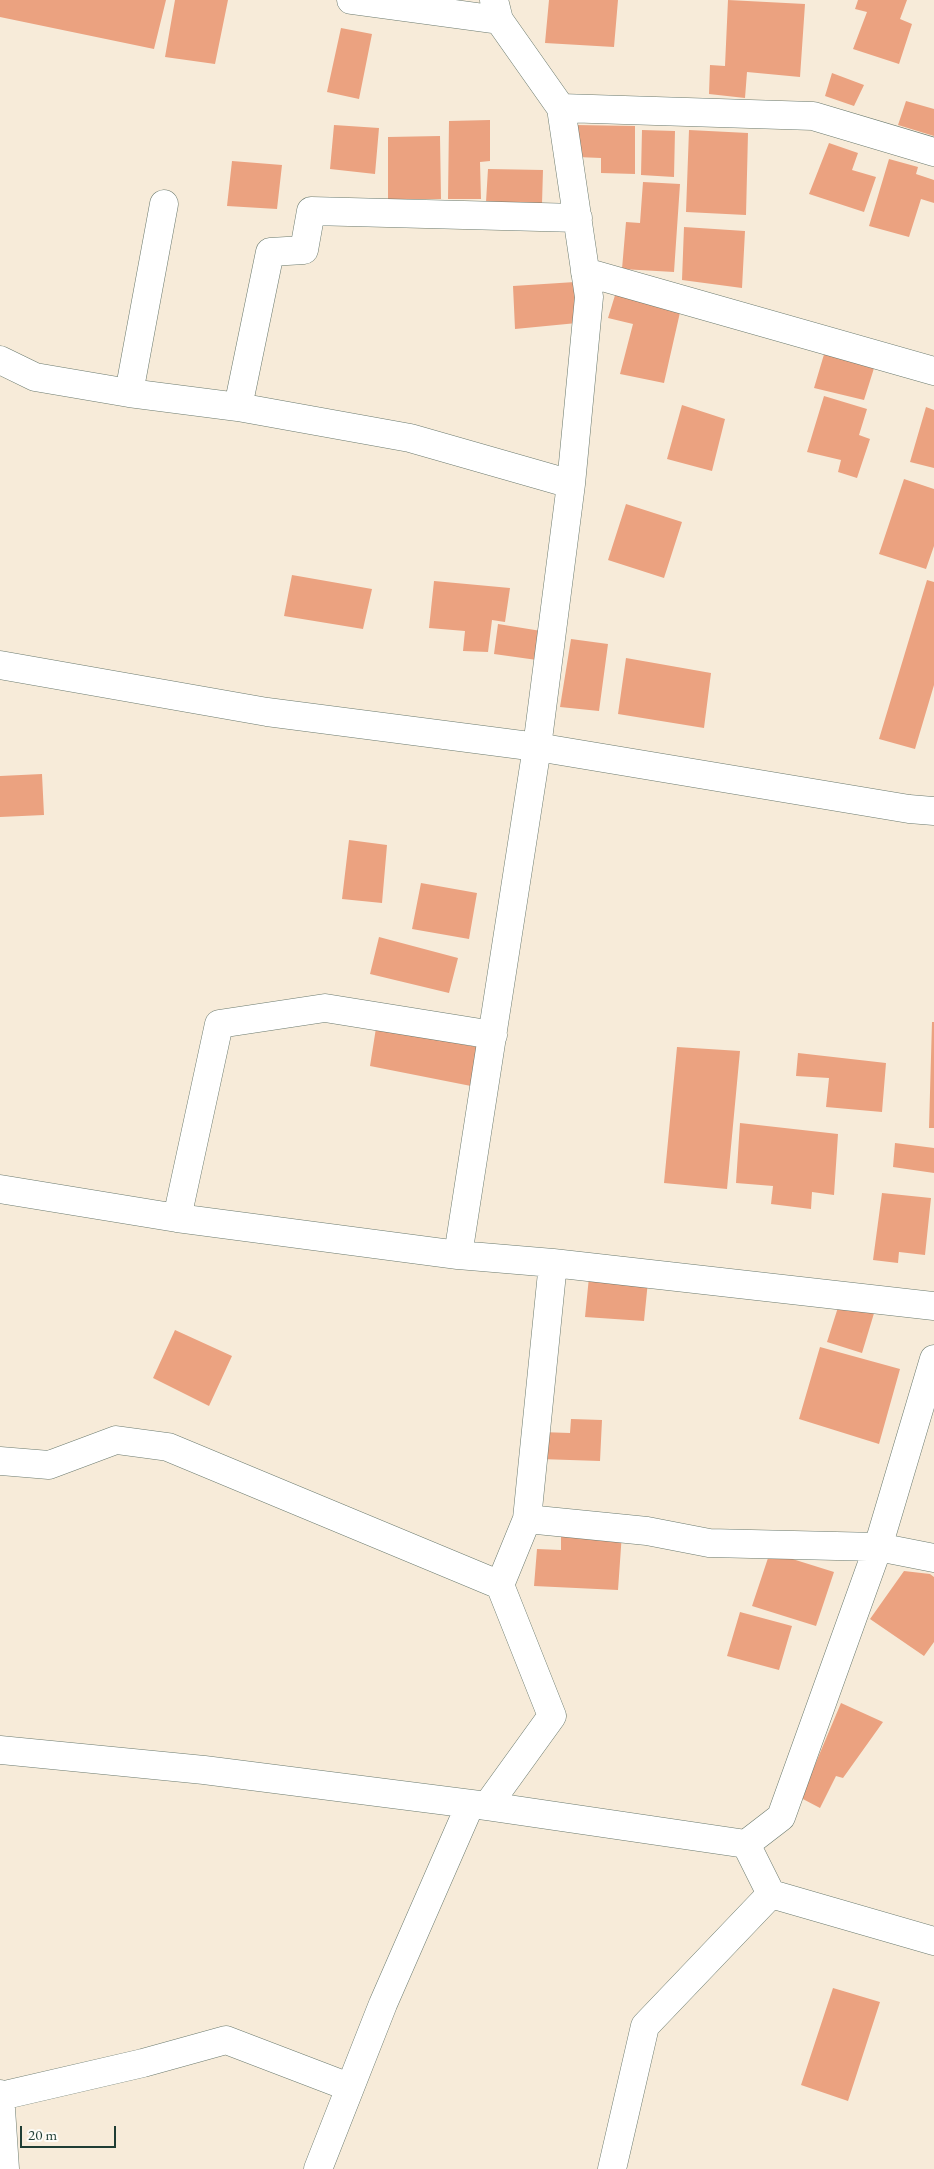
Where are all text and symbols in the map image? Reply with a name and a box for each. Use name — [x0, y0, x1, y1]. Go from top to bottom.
scale bar — [22, 2116, 119, 2148]
text: 20 m — [28, 2125, 57, 2144]

